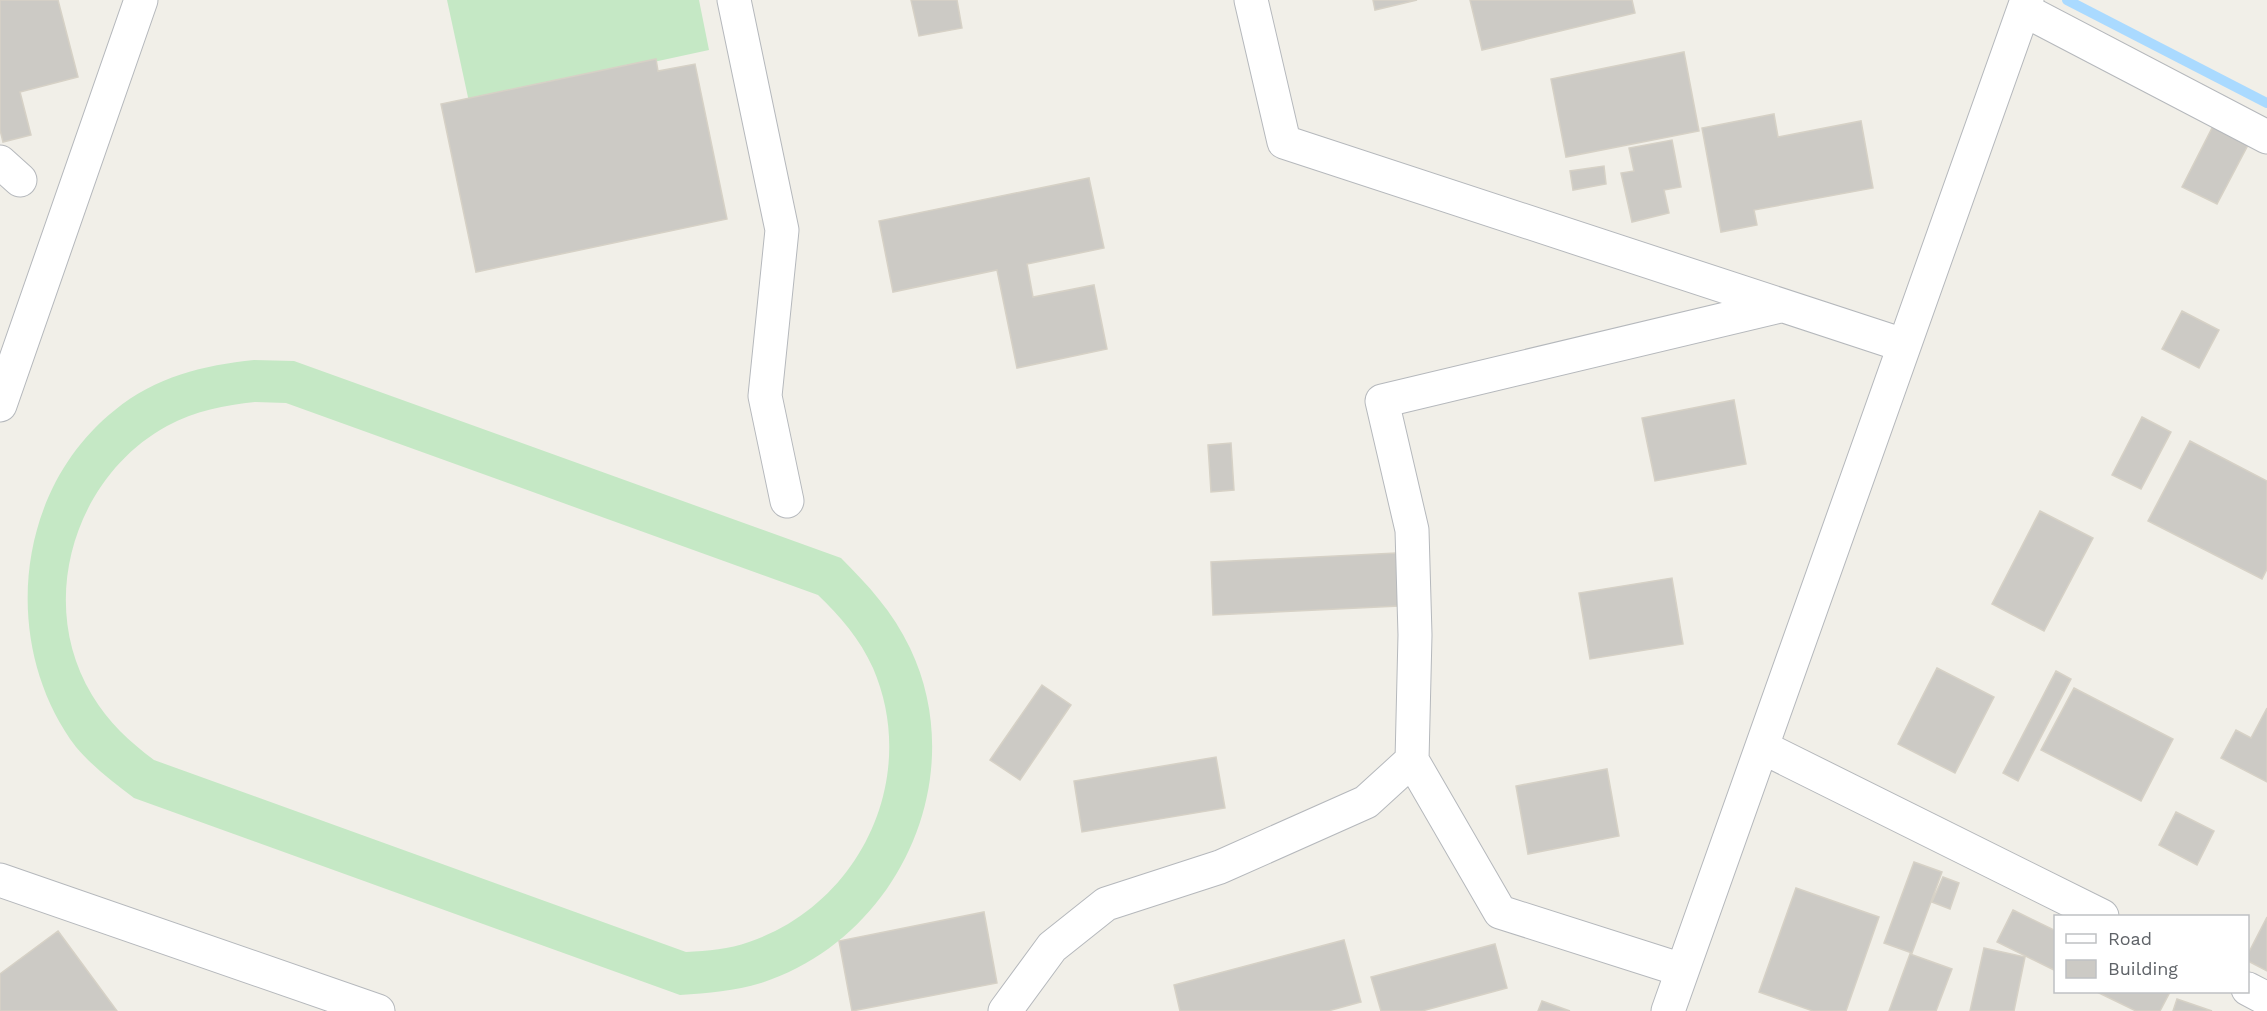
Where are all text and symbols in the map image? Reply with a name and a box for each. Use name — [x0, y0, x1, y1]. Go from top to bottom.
legend — [2054, 915, 2249, 993]
text: Road — [2108, 928, 2152, 949]
text: Building — [2108, 958, 2178, 979]

